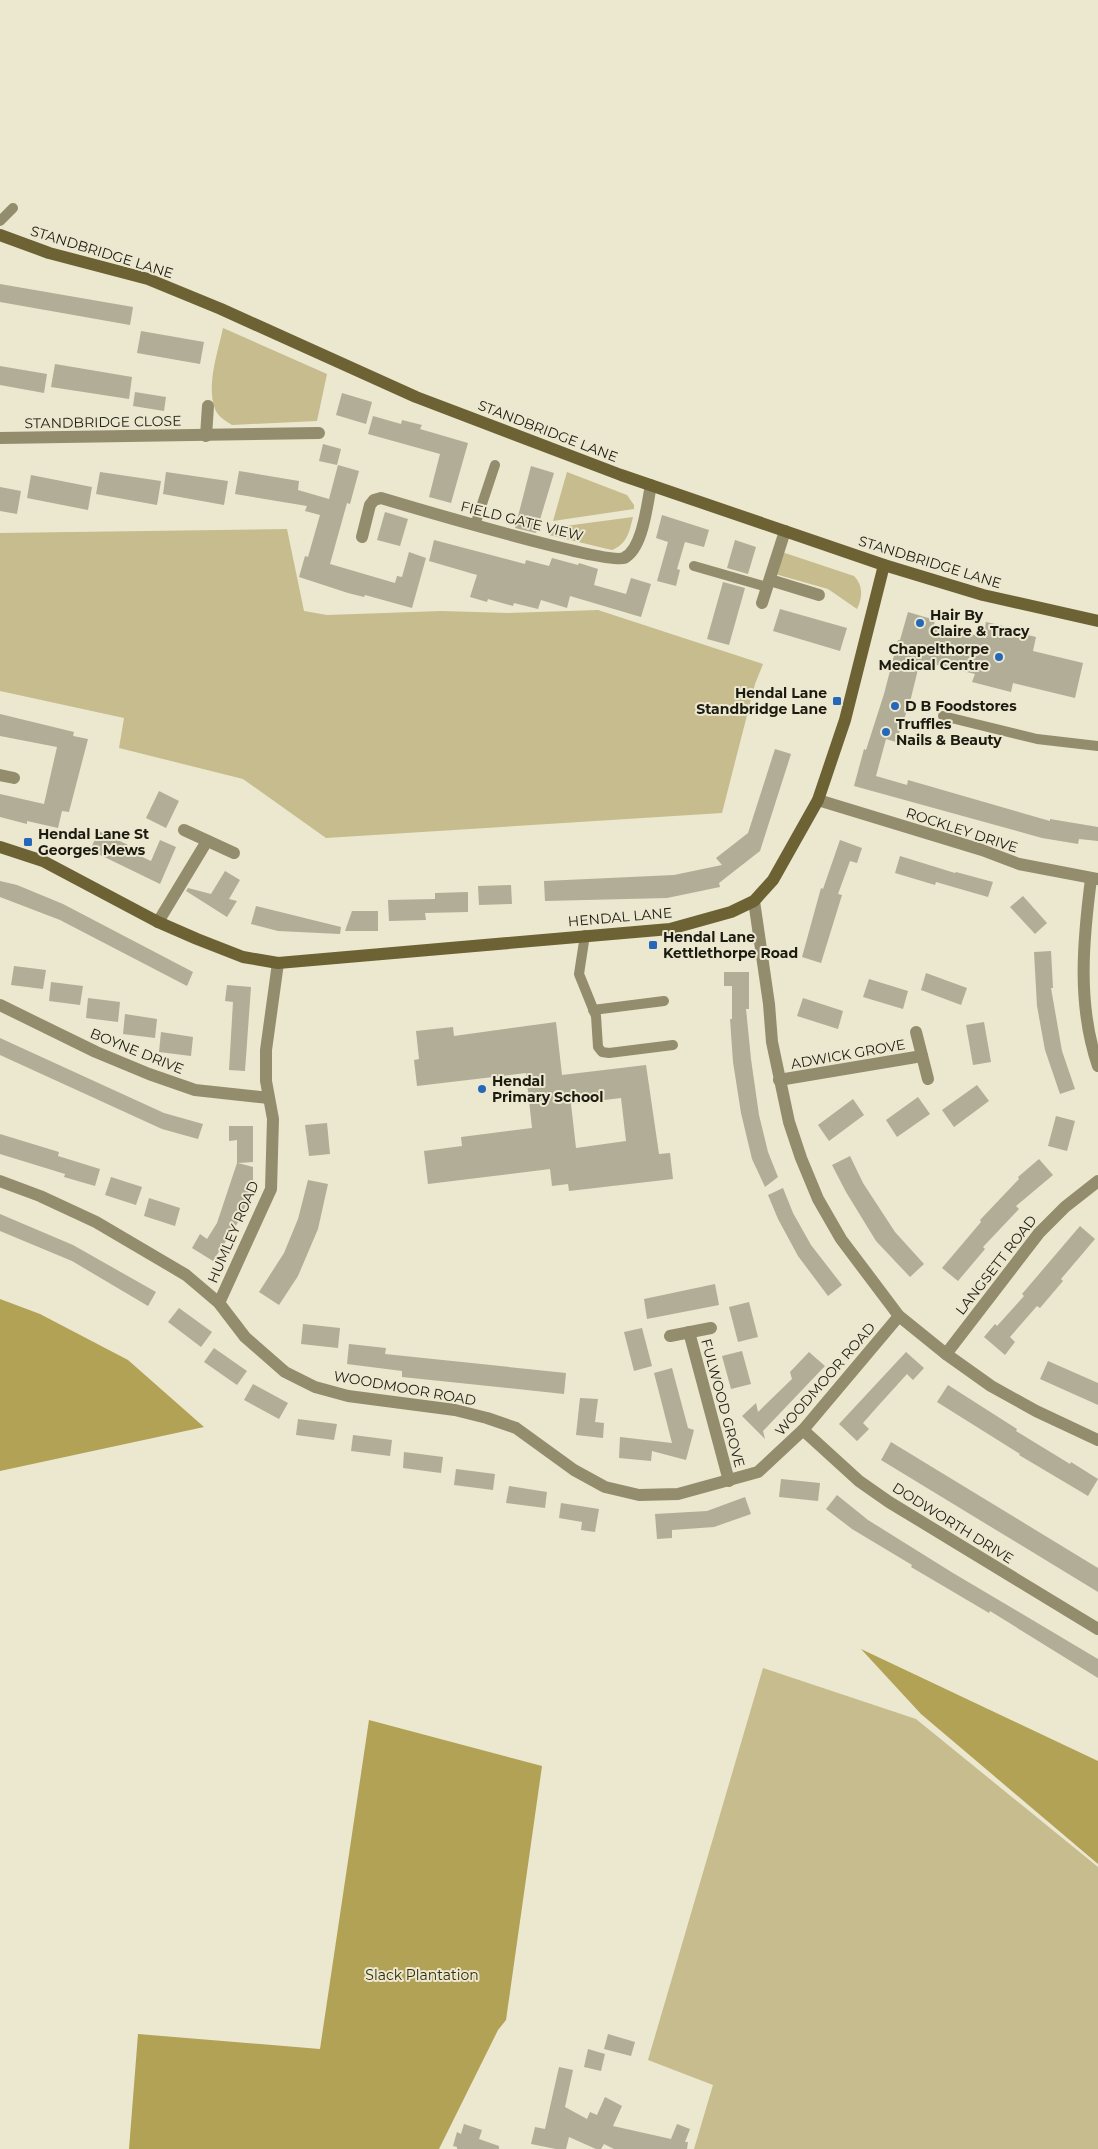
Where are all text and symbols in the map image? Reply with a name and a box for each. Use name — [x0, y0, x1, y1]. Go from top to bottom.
street label: STANDBRIDGE LANE — [28, 222, 176, 282]
street label: STANDBRIDGE LANE — [476, 396, 620, 466]
street label: STANDBRIDGE CLOSE — [24, 412, 182, 432]
street label: FIELD GATE VIEW — [459, 497, 586, 545]
street label: STANDBRIDGE LANE — [856, 532, 1004, 592]
place label: Hair By Claire & Tracy — [930, 606, 1030, 640]
marker: Hair By Claire & Tracy — [914, 617, 926, 629]
place label: Chapelthorpe Medical Centre — [879, 640, 989, 674]
marker: Chapelthorpe Medical Centre — [993, 651, 1005, 663]
place label: Hendal Lane Standbridge Lane — [696, 684, 827, 718]
marker: Hendal Lane Standbridge Lane — [831, 695, 843, 707]
place label: D B Foodstores — [905, 697, 1017, 715]
marker: D B Foodstores — [889, 700, 901, 712]
place label: Truffles Nails & Beauty — [896, 715, 1002, 749]
marker: Truffles Nails & Beauty — [880, 726, 892, 738]
street label: ROCKLEY DRIVE — [904, 803, 1020, 857]
place label: Hendal Lane St Georges Mews — [38, 825, 149, 859]
marker: Hendal Lane St Georges Mews — [22, 836, 34, 848]
street label: HENDAL LANE — [567, 903, 673, 931]
place label: Hendal Lane Kettlethorpe Road — [663, 928, 798, 962]
marker: Hendal Lane Kettlethorpe Road — [647, 939, 659, 951]
street label: BOYNE DRIVE — [87, 1024, 187, 1078]
street label: ADWICK GROVE — [789, 1035, 907, 1073]
place label: Hendal Primary School — [492, 1072, 603, 1106]
marker: Hendal Primary School — [476, 1083, 488, 1095]
street label: HUMLEY ROAD — [203, 1178, 263, 1286]
street label: LANGSETT ROAD — [951, 1212, 1041, 1318]
street label: WOODMOOR ROAD — [771, 1319, 879, 1439]
street label: FULWOOD GROVE — [697, 1337, 749, 1469]
street label: WOODMOOR ROAD — [332, 1367, 478, 1409]
street label: DODWORTH DRIVE — [889, 1478, 1017, 1568]
park label: Slack Plantation — [365, 1966, 479, 1984]

